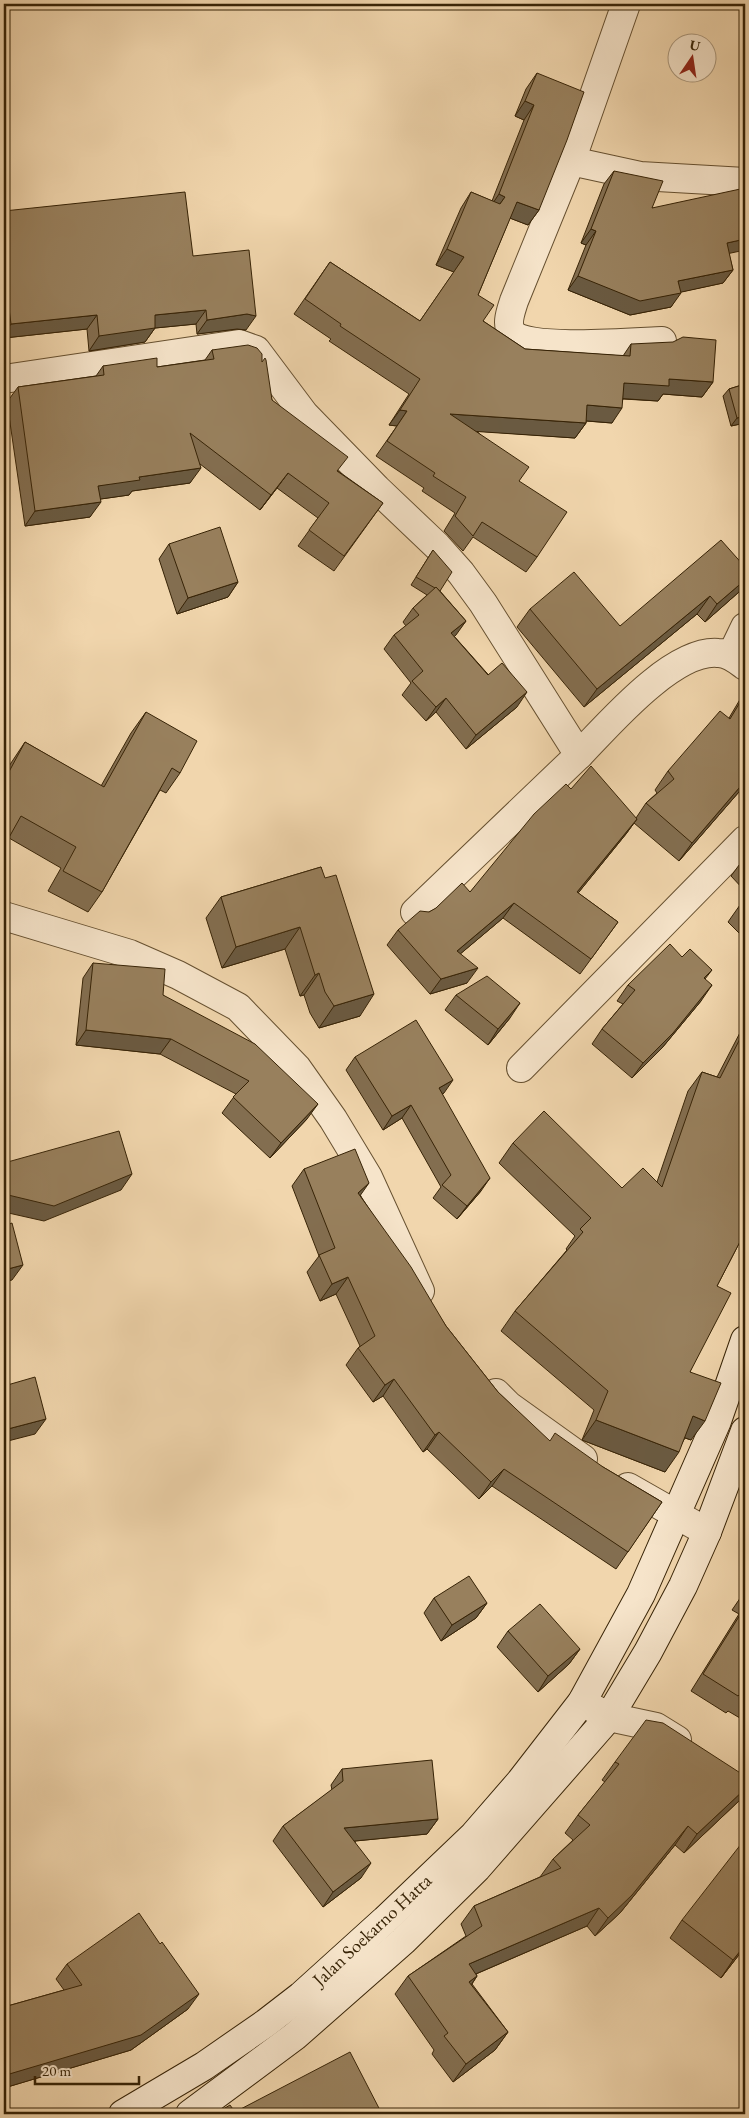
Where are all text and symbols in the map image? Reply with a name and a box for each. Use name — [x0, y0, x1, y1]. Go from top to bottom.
north arrow — [666, 32, 716, 82]
text: U — [688, 35, 703, 55]
street label: Jalan Soekarno Hatta — [306, 1868, 437, 1993]
scale bar — [35, 2053, 139, 2085]
text: 20 m — [42, 2061, 71, 2080]

